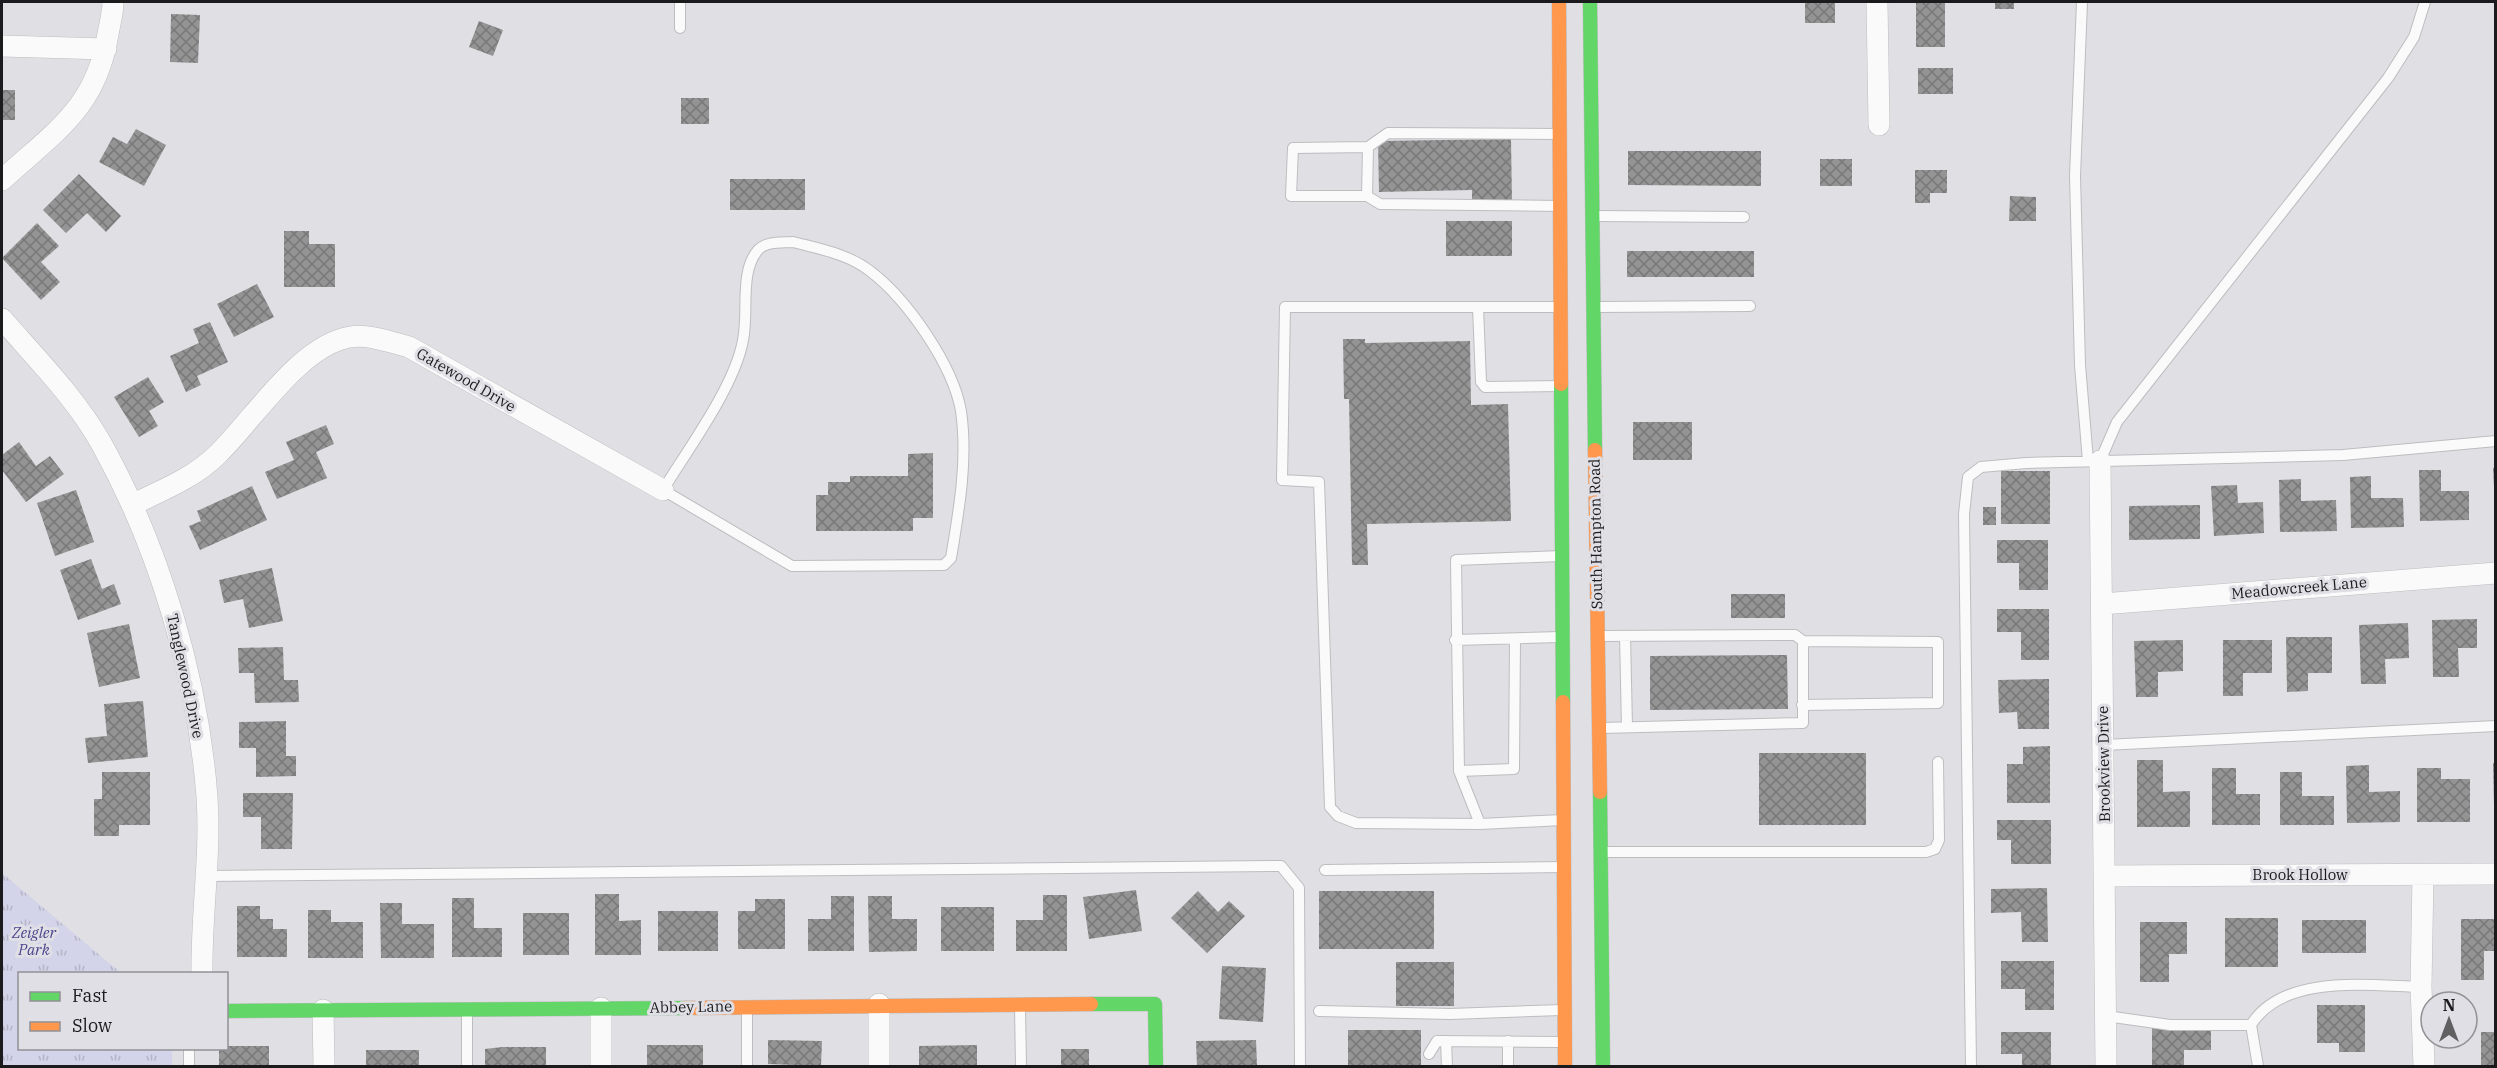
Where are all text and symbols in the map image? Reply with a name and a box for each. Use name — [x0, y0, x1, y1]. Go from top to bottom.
street label: Gatewood Drive — [413, 343, 519, 416]
street label: South Hampton Road — [1585, 458, 1606, 610]
street label: Meadowcreek Lane — [2230, 572, 2367, 603]
street label: Tanglewood Drive — [163, 612, 208, 740]
street label: Brookview Drive — [2093, 706, 2114, 822]
street label: Brook Hollow — [2252, 865, 2348, 884]
park label: Zeigler Park — [11, 923, 57, 959]
legend — [18, 972, 228, 1050]
text: Fast — [72, 984, 107, 1007]
north arrow — [2419, 990, 2479, 1050]
text: N — [2443, 995, 2455, 1015]
street label: Abbey Lane — [650, 996, 732, 1017]
text: Slow — [72, 1014, 112, 1037]

